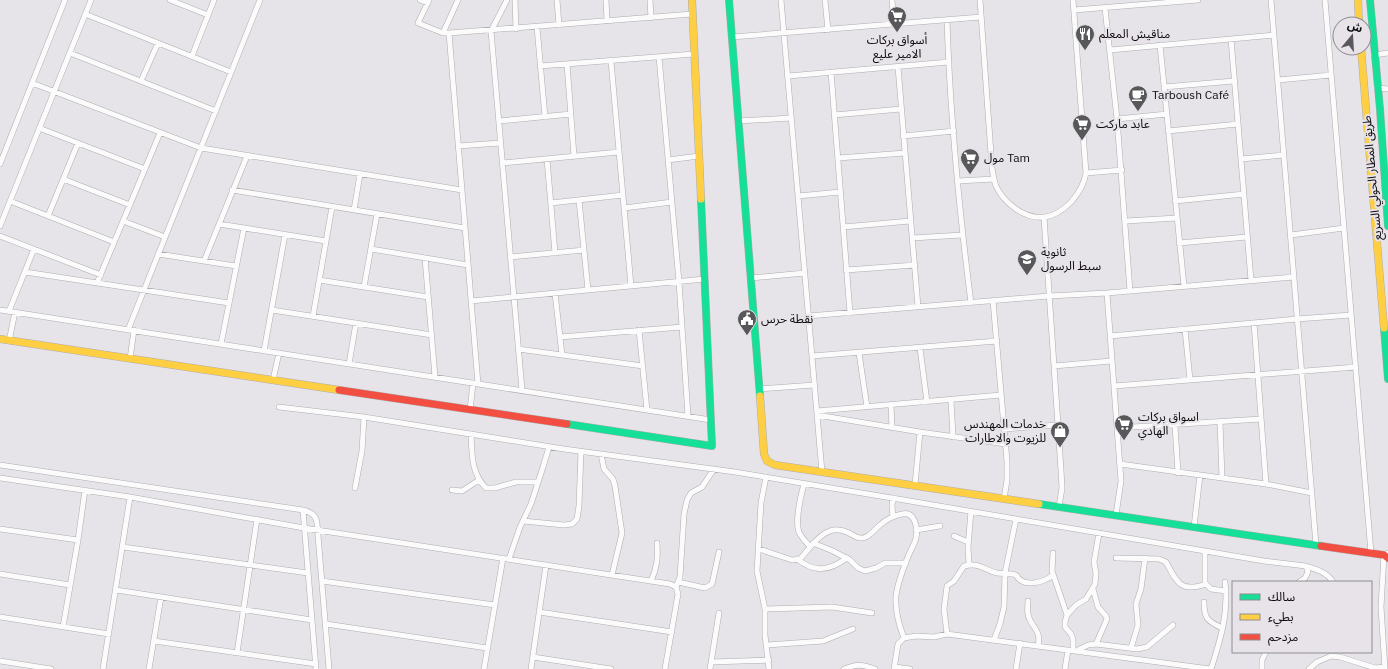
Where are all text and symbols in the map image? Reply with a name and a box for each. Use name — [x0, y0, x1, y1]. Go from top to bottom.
supermarket icon: أسواق بركات الامير عليع — [886, 5, 908, 33]
north arrow — [1332, 16, 1372, 56]
text: ش — [1346, 18, 1364, 35]
restaurant icon: مناقيش المعلم — [1074, 23, 1096, 51]
place label: مناقيش المعلم — [1099, 26, 1170, 43]
place label: أسواق بركات الامير عليع — [867, 32, 928, 63]
cafe icon: Tarboush Café — [1127, 84, 1149, 112]
place label: Tarboush Café — [1152, 87, 1230, 102]
supermarket icon: عابد ماركت — [1071, 113, 1093, 141]
street label: طريق المطار الحولي السريع — [1359, 115, 1387, 241]
place label: عابد ماركت — [1096, 116, 1150, 131]
supermarket icon: مول Tam — [959, 147, 981, 175]
place label: مول Tam — [984, 150, 1030, 165]
place label: ثانوية سبط الرسول — [1041, 244, 1101, 273]
school or university icon: ثانوية سبط الرسول — [1016, 248, 1038, 276]
public building icon: نقطة حرس — [736, 308, 758, 336]
place label: نقطة حرس — [761, 311, 813, 326]
place label: اسواق بركات الهادي — [1138, 409, 1199, 441]
supermarket icon: اسواق بركات الهادي — [1113, 413, 1135, 441]
place label: خدمات المهندس للزيوت والاطارات — [964, 416, 1046, 445]
shop icon: خدمات المهندس للزيوت والاطارات — [1049, 420, 1071, 448]
legend — [1232, 581, 1372, 653]
text: سالك — [1268, 589, 1295, 604]
text: بطيء — [1268, 609, 1294, 627]
text: مزدحم — [1268, 629, 1298, 646]

